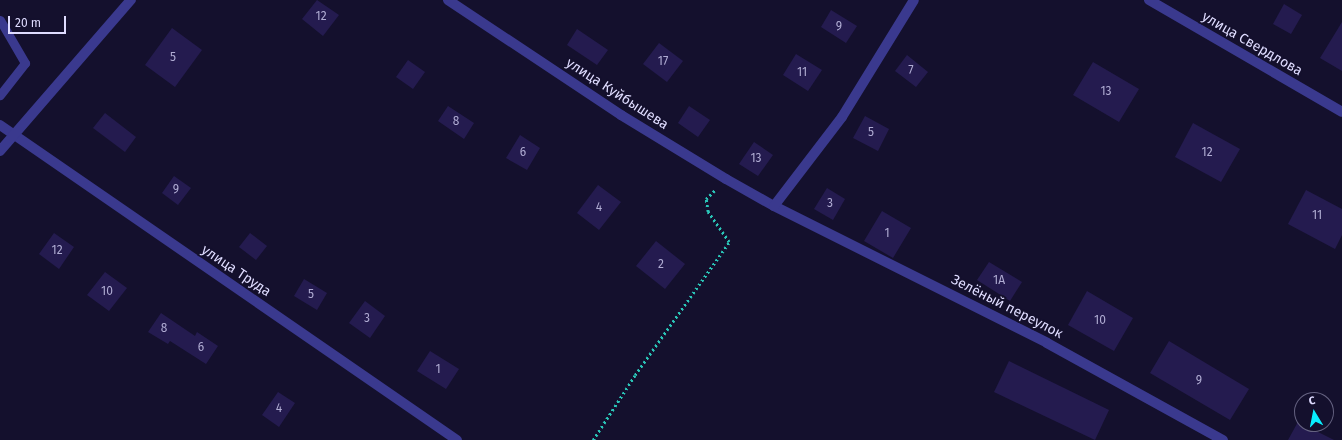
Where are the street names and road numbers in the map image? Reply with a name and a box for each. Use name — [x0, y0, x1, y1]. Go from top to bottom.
street label: улица Свердлова — [1199, 8, 1305, 80]
street label: улица Куйбышева — [563, 55, 671, 133]
street label: улица Труда — [198, 242, 274, 300]
street label: Зелёный переулок — [948, 272, 1066, 342]

